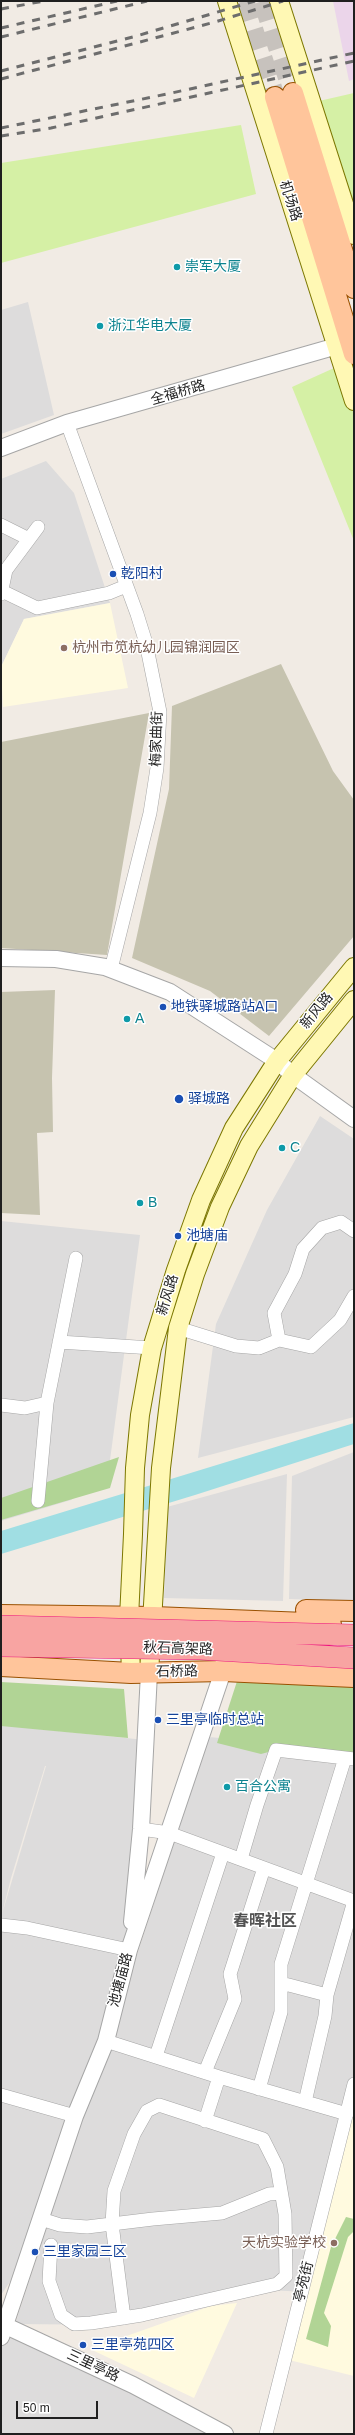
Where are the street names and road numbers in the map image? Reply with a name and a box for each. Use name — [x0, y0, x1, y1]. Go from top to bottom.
street label: 机场路 — [276, 178, 304, 224]
street label: 全福桥路 — [149, 377, 207, 409]
street label: 梅家曲街 — [148, 711, 166, 767]
street label: 新风路 — [297, 989, 337, 1033]
street label: 新风路 — [154, 1272, 182, 1318]
street label: 秋石高架路 — [143, 1639, 213, 1659]
street label: 石桥路 — [156, 1663, 198, 1681]
street label: 池塘庙路 — [106, 1951, 136, 2009]
street label: 亭苑街 — [291, 2260, 317, 2304]
street label: 三里亭路 — [64, 2347, 122, 2385]

